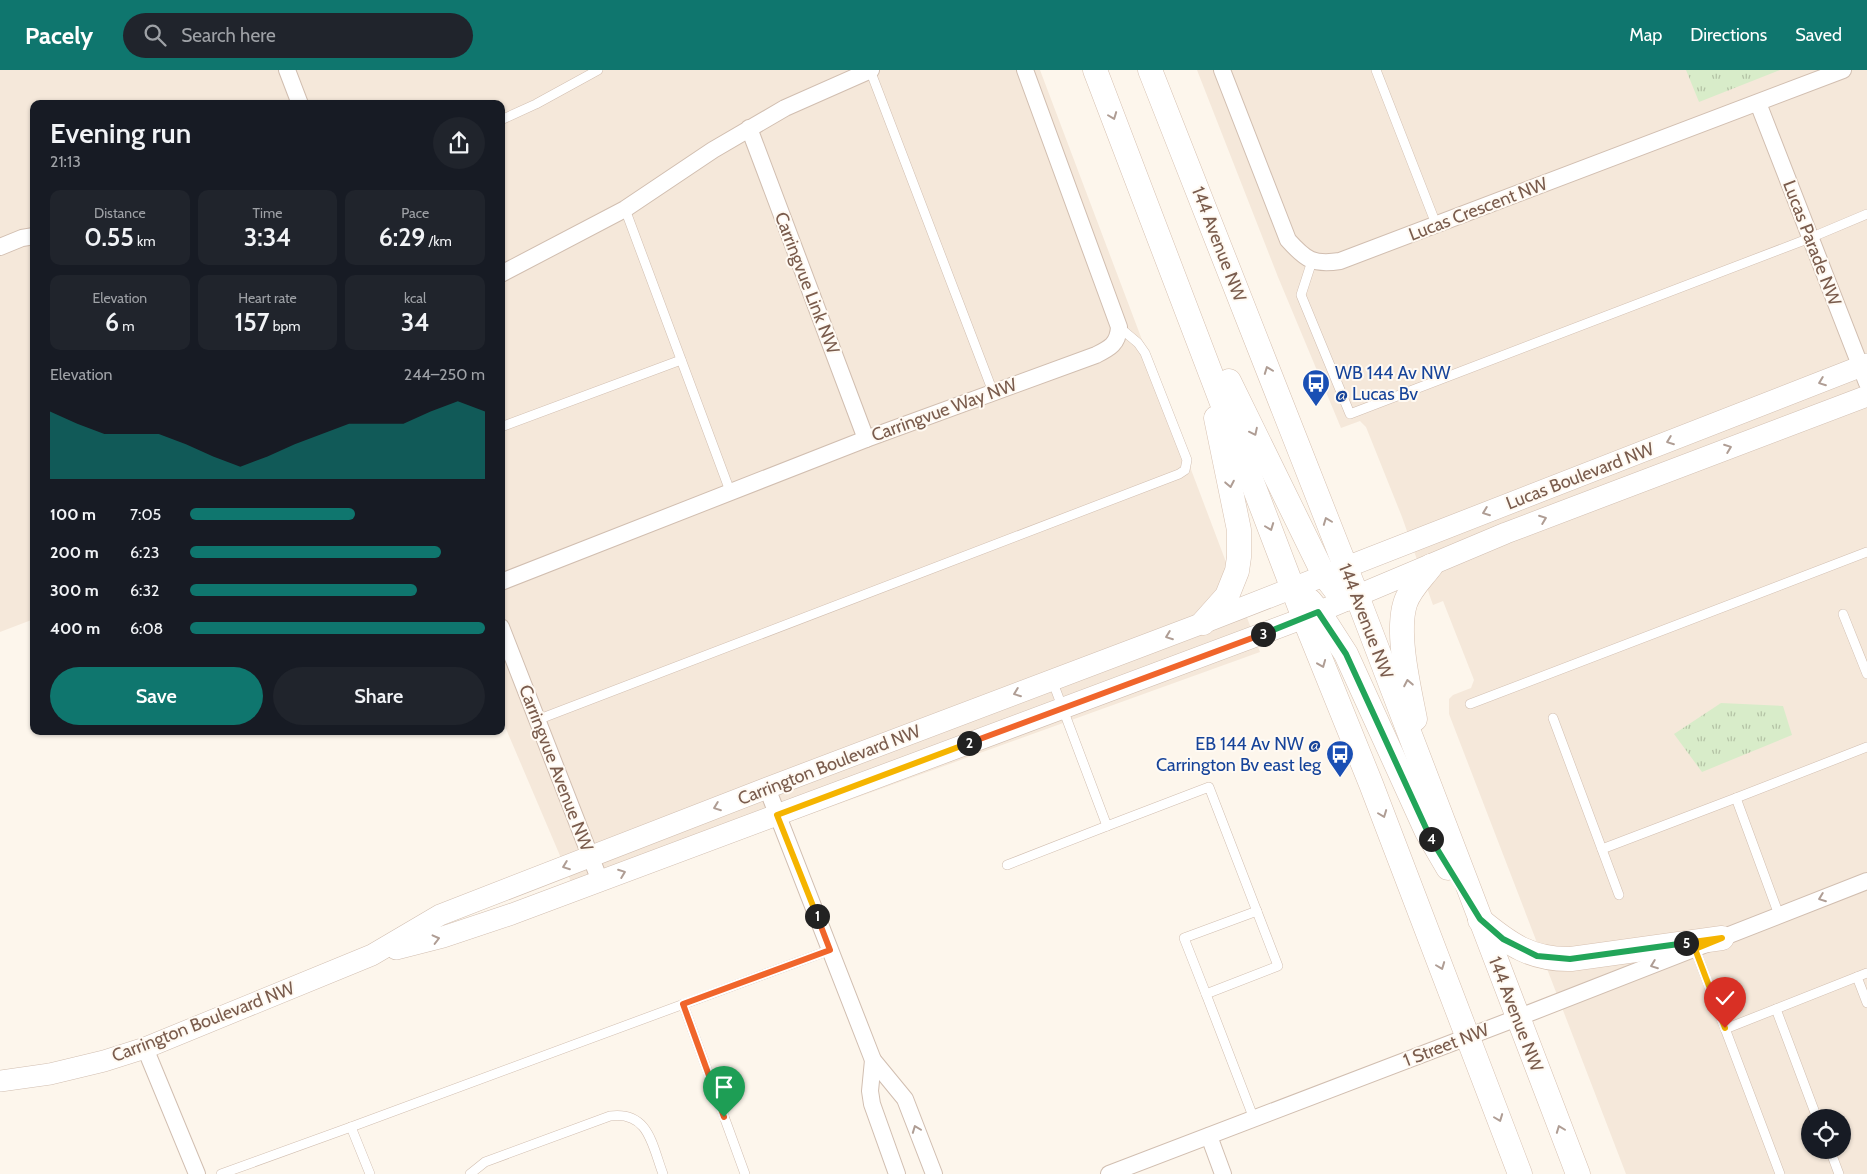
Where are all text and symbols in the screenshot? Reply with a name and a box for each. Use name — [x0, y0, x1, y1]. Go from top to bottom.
search box — [123, 13, 473, 58]
text: Pacely — [25, 21, 93, 50]
icon: search — [141, 21, 169, 49]
text: Search here — [181, 24, 276, 47]
text: Map — [1629, 24, 1662, 46]
text: Directions — [1690, 24, 1767, 46]
text: Saved — [1795, 24, 1842, 46]
one-way arrow — [1107, 111, 1117, 119]
text: Evening run — [50, 116, 191, 150]
button: share — [433, 117, 485, 169]
text: 21:13 — [50, 152, 81, 171]
street label: Lucas Crescent NW — [1406, 172, 1550, 246]
street label: Lucas Parade NW — [1778, 177, 1846, 309]
street label: 144 Avenue NW — [1187, 183, 1251, 305]
text: Distance — [94, 204, 146, 222]
text: Time — [253, 204, 282, 222]
text: Pace — [401, 204, 429, 222]
street label: Carringvue Link NW — [770, 209, 844, 357]
text: 0.55 — [84, 222, 134, 252]
text: 3:34 — [244, 222, 291, 252]
text: 6:29 — [379, 222, 425, 252]
text: km — [134, 232, 155, 250]
text: /km — [425, 232, 452, 250]
text: Elevation — [92, 289, 147, 307]
text: Heart rate — [238, 289, 297, 307]
text: kcal — [404, 289, 426, 307]
text: 6 — [105, 307, 119, 337]
text: 157 — [234, 307, 269, 337]
text: 34 — [401, 307, 429, 337]
text: m — [119, 317, 135, 335]
text: bpm — [269, 317, 300, 335]
place label: WB 144 Av NW @ Lucas Bv — [1335, 362, 1451, 405]
text: Elevation — [50, 365, 113, 384]
text: 244–250 m — [404, 365, 485, 384]
one-way arrow — [1264, 366, 1274, 375]
bus stop icon: WB 144 Av NW @ Lucas Bv — [1301, 368, 1331, 407]
street label: Carringvue Way NW — [868, 374, 1020, 446]
one-way arrow — [1818, 376, 1826, 386]
one-way arrow — [1248, 427, 1258, 436]
one-way arrow — [1666, 435, 1675, 445]
street label: Lucas Boulevard NW — [1503, 438, 1657, 514]
one-way arrow — [1723, 444, 1732, 454]
one-way arrow — [1224, 480, 1234, 488]
text: 100 m — [50, 505, 96, 524]
text: 7:05 — [130, 505, 161, 524]
one-way arrow — [1482, 506, 1491, 517]
one-way arrow — [1539, 515, 1547, 525]
one-way arrow — [1323, 518, 1333, 526]
one-way arrow — [1264, 522, 1274, 531]
text: 200 m — [50, 543, 99, 562]
text: 6:23 — [130, 543, 159, 562]
street label: 144 Avenue NW — [1334, 560, 1398, 682]
text: 300 m — [50, 581, 99, 600]
text: 6:32 — [130, 581, 159, 600]
text: 400 m — [50, 619, 100, 638]
text: 6:08 — [130, 619, 163, 638]
pin: 3 — [1250, 622, 1276, 646]
text: 3 — [1260, 625, 1267, 643]
one-way arrow — [1165, 630, 1173, 640]
one-way arrow — [1317, 659, 1327, 667]
button: Save — [50, 667, 263, 725]
button: Share — [273, 667, 485, 725]
one-way arrow — [1404, 678, 1414, 687]
street label: Carringvue Avenue NW — [514, 682, 598, 854]
one-way arrow — [1013, 687, 1021, 697]
street label: Carrington Boulevard NW — [735, 720, 923, 810]
pin: 2 — [956, 730, 982, 756]
place label: EB 144 Av NW @ Carrington Bv east leg — [1156, 733, 1322, 776]
text: 2 — [966, 734, 973, 752]
bus stop icon: EB 144 Av NW @ Carrington Bv east leg — [1325, 739, 1355, 778]
one-way arrow — [714, 801, 722, 811]
one-way arrow — [1377, 810, 1387, 818]
pin: 4 — [1418, 826, 1444, 852]
text: 4 — [1427, 830, 1436, 848]
one-way arrow — [562, 860, 571, 870]
one-way arrow — [617, 869, 626, 879]
one-way arrow — [1818, 893, 1826, 903]
pin: 1 — [804, 904, 830, 928]
text: 1 — [815, 907, 820, 925]
pin: 5 — [1674, 930, 1698, 956]
one-way arrow — [431, 934, 439, 944]
text: 5 — [1683, 934, 1690, 952]
street label: 144 Avenue NW — [1484, 953, 1548, 1075]
one-way arrow — [1650, 959, 1659, 969]
one-way arrow — [1434, 961, 1445, 970]
street label: Carrington Boulevard NW — [109, 977, 297, 1067]
pin — [1704, 977, 1746, 1028]
icon: check — [1711, 984, 1739, 1012]
street label: 1 Street NW — [1400, 1019, 1492, 1071]
pin — [703, 1066, 745, 1117]
icon: arrive — [710, 1073, 738, 1101]
map controls — [1801, 1109, 1851, 1159]
button: locate — [1801, 1109, 1851, 1159]
one-way arrow — [1493, 1113, 1503, 1122]
one-way arrow — [912, 1125, 922, 1133]
one-way arrow — [1556, 1125, 1566, 1133]

